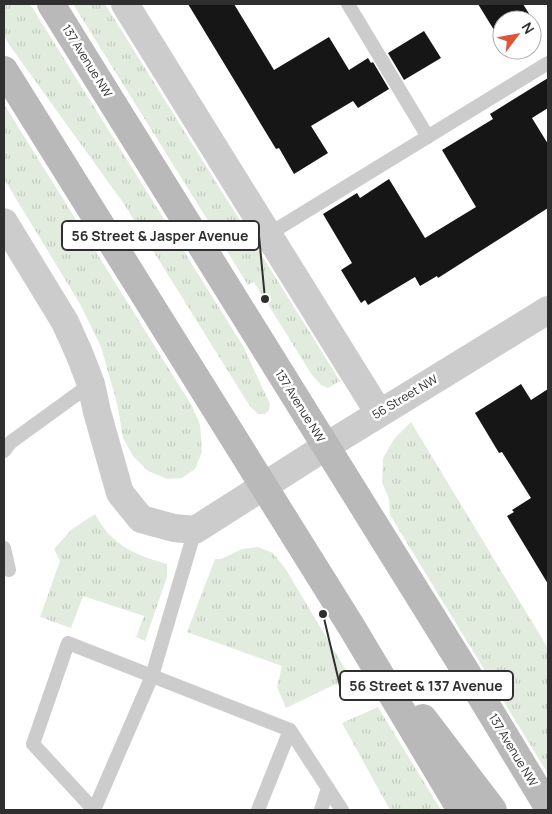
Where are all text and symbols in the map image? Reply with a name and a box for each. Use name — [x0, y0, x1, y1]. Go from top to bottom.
north arrow — [492, 10, 542, 60]
text: N — [518, 19, 539, 37]
street label: 137 Avenue NW — [58, 21, 117, 101]
callout: 56 Street & Jasper Avenue — [62, 221, 259, 250]
text: 56 Street & Jasper Avenue — [72, 226, 248, 245]
street label: 137 Avenue NW — [271, 366, 330, 446]
street label: 56 Street NW — [369, 370, 441, 423]
callout: 56 Street & 137 Avenue — [340, 671, 513, 700]
text: 56 Street & 137 Avenue — [349, 676, 503, 695]
street label: 137 Avenue NW — [485, 710, 542, 790]

